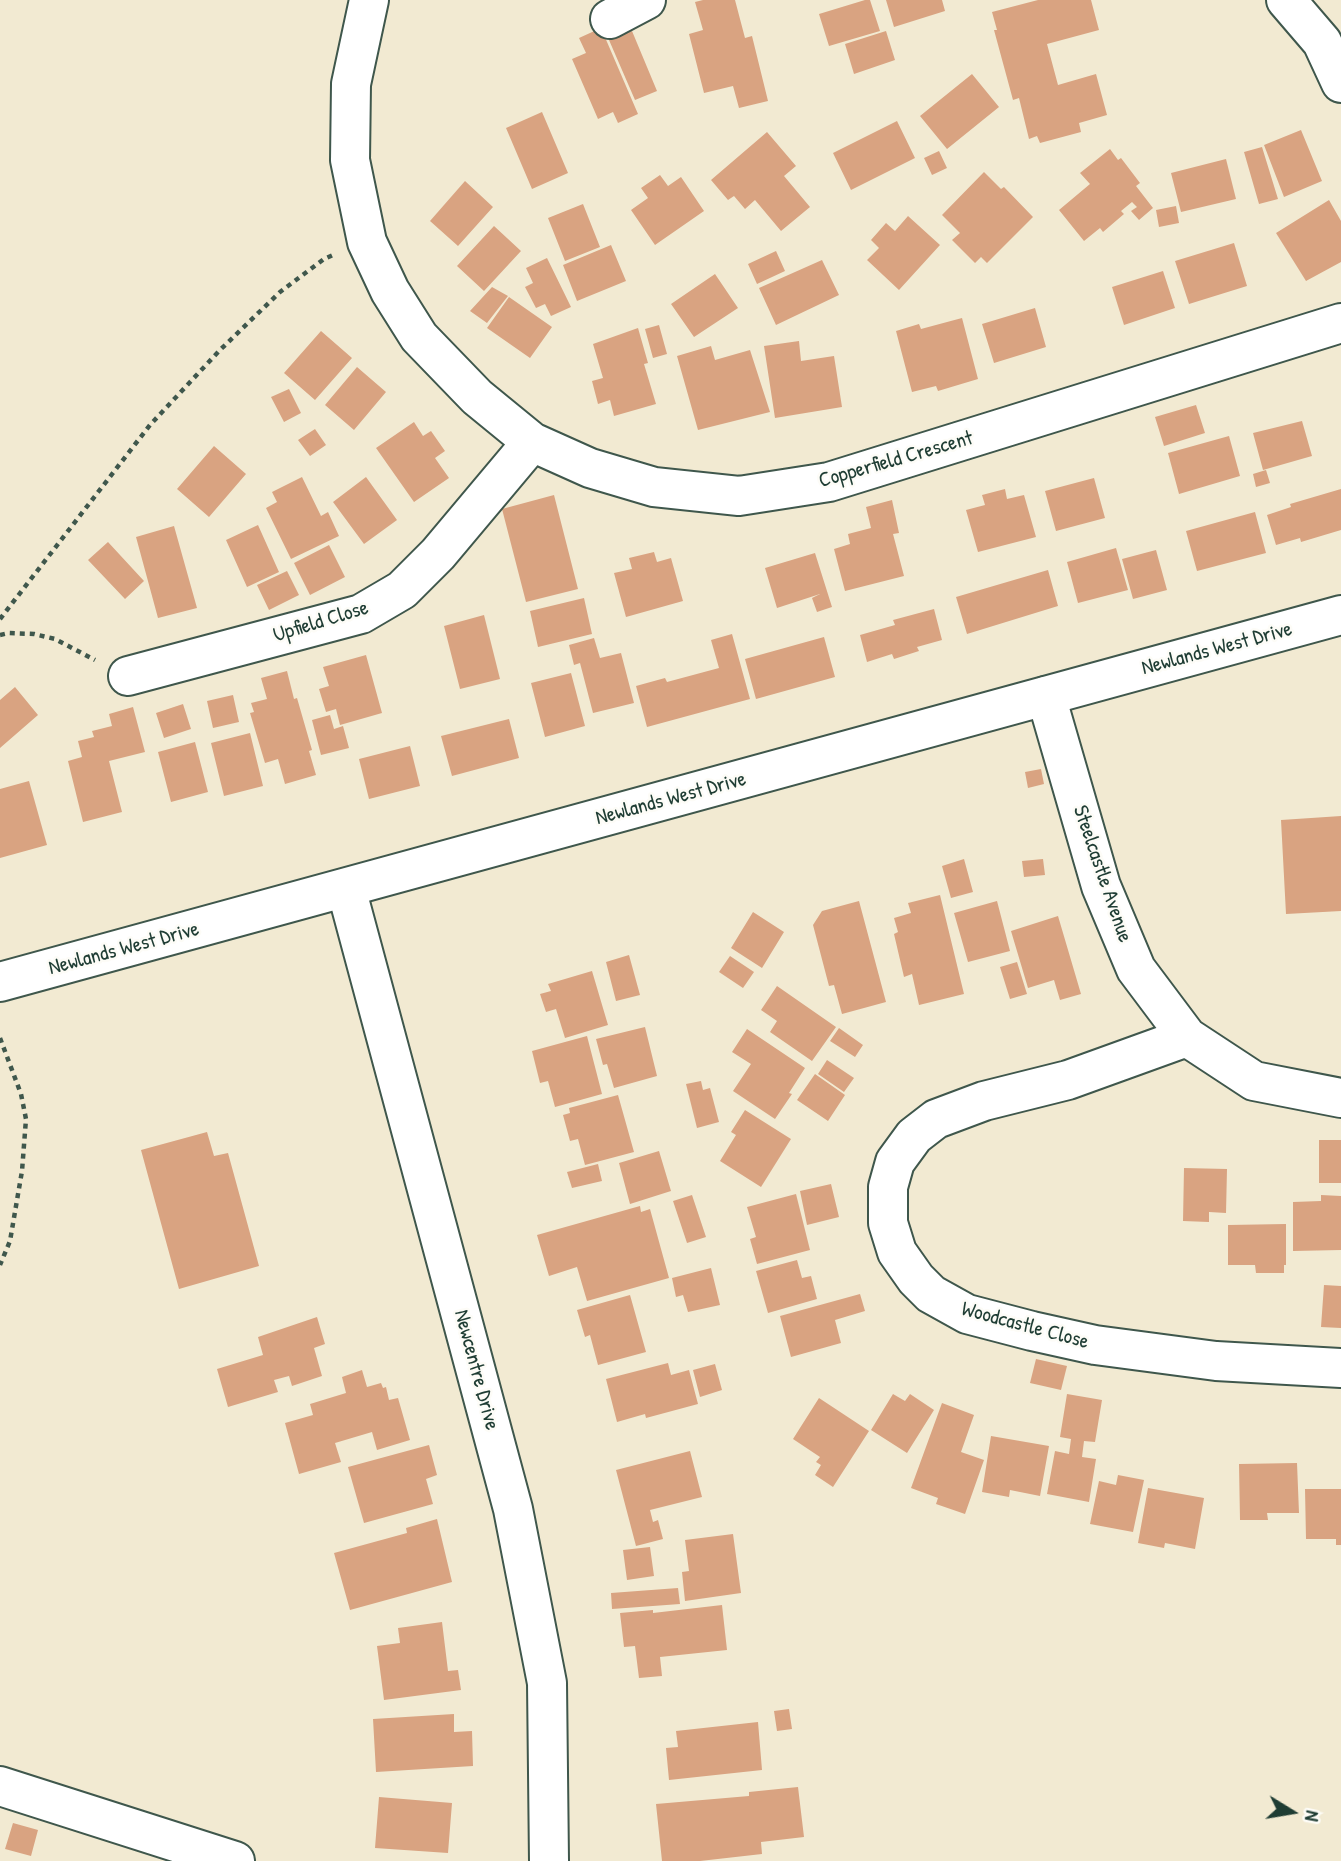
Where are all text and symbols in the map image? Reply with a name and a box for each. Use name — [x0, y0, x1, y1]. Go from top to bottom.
street label: Copperfield Crescent — [816, 426, 976, 494]
street label: Upfield Close — [271, 596, 371, 648]
street label: Newlands West Drive — [1139, 617, 1295, 681]
street label: Newlands West Drive — [593, 767, 749, 831]
street label: Steelcastle Avenue — [1067, 802, 1137, 946]
street label: Newlands West Drive — [46, 917, 202, 981]
street label: Woodcastle Close — [959, 1297, 1091, 1355]
street label: Newcentre Drive — [448, 1307, 504, 1433]
north arrow — [1257, 1777, 1327, 1847]
text: N — [1299, 1809, 1326, 1823]

